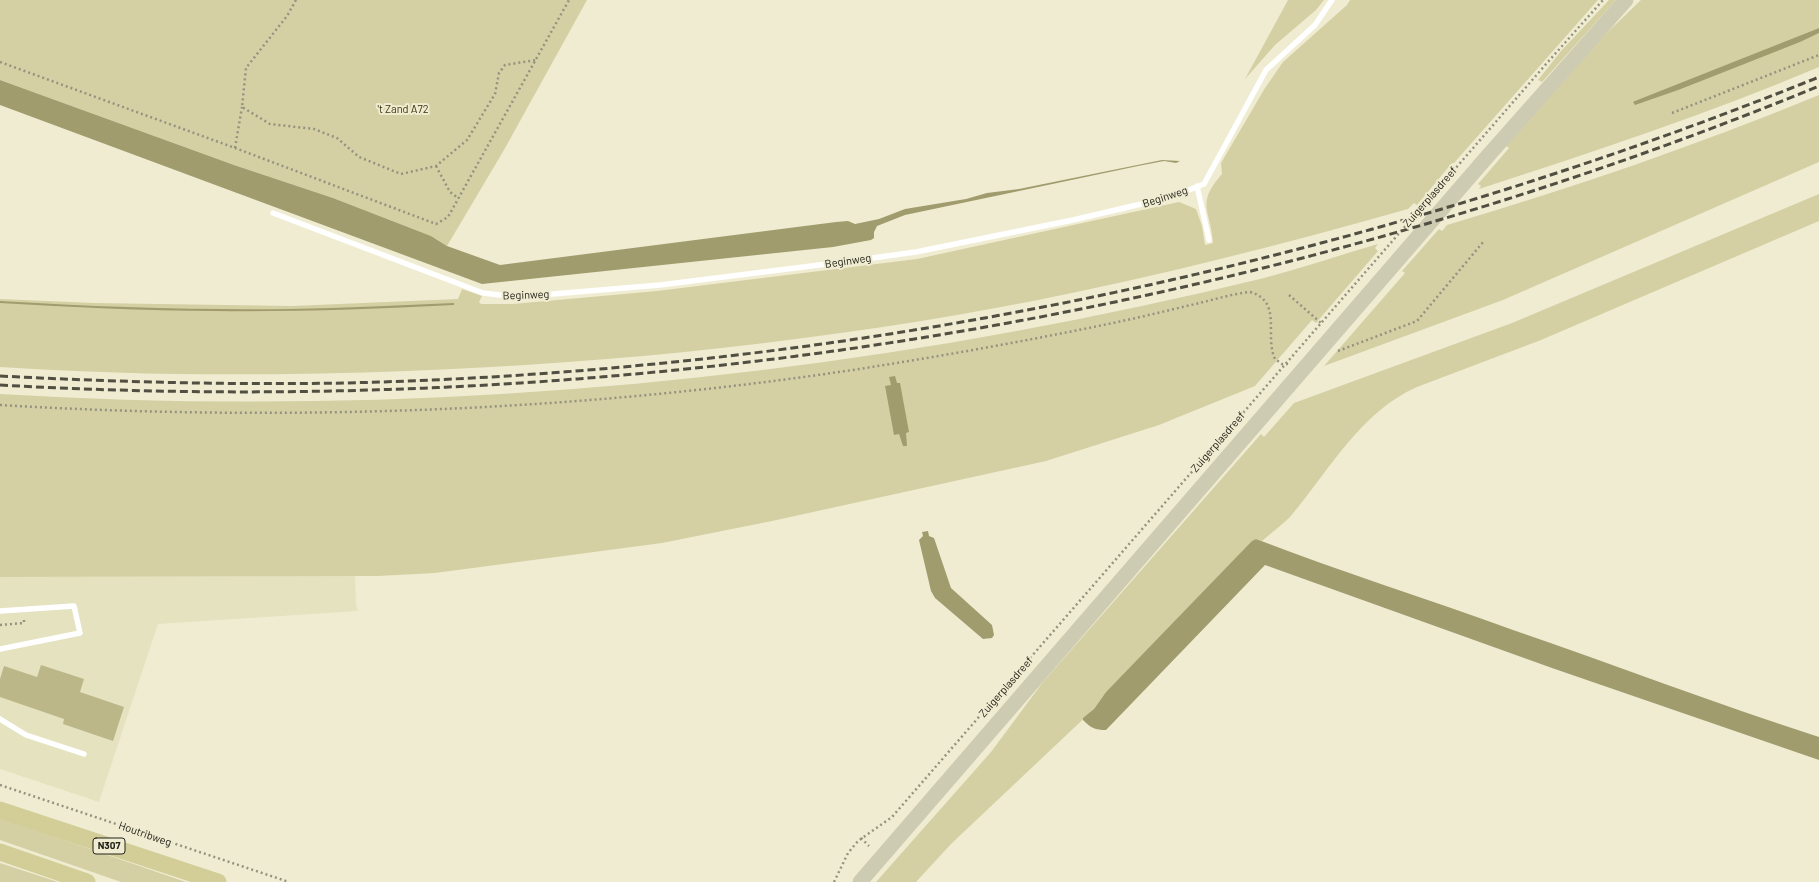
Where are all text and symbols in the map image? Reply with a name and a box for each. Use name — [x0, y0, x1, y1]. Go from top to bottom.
park label: 't Zand A72 — [377, 102, 429, 116]
street label: Zuigerplasdreef — [1400, 164, 1460, 230]
street label: Beginweg — [1141, 183, 1189, 211]
street label: Beginweg — [824, 251, 872, 271]
street label: Beginweg — [502, 288, 550, 302]
street label: Zuigerplasdreef — [1188, 409, 1248, 475]
street label: Zuigerplasdreef — [976, 654, 1036, 720]
street label: Houtribweg — [117, 819, 173, 849]
road number: N307 — [93, 838, 125, 854]

